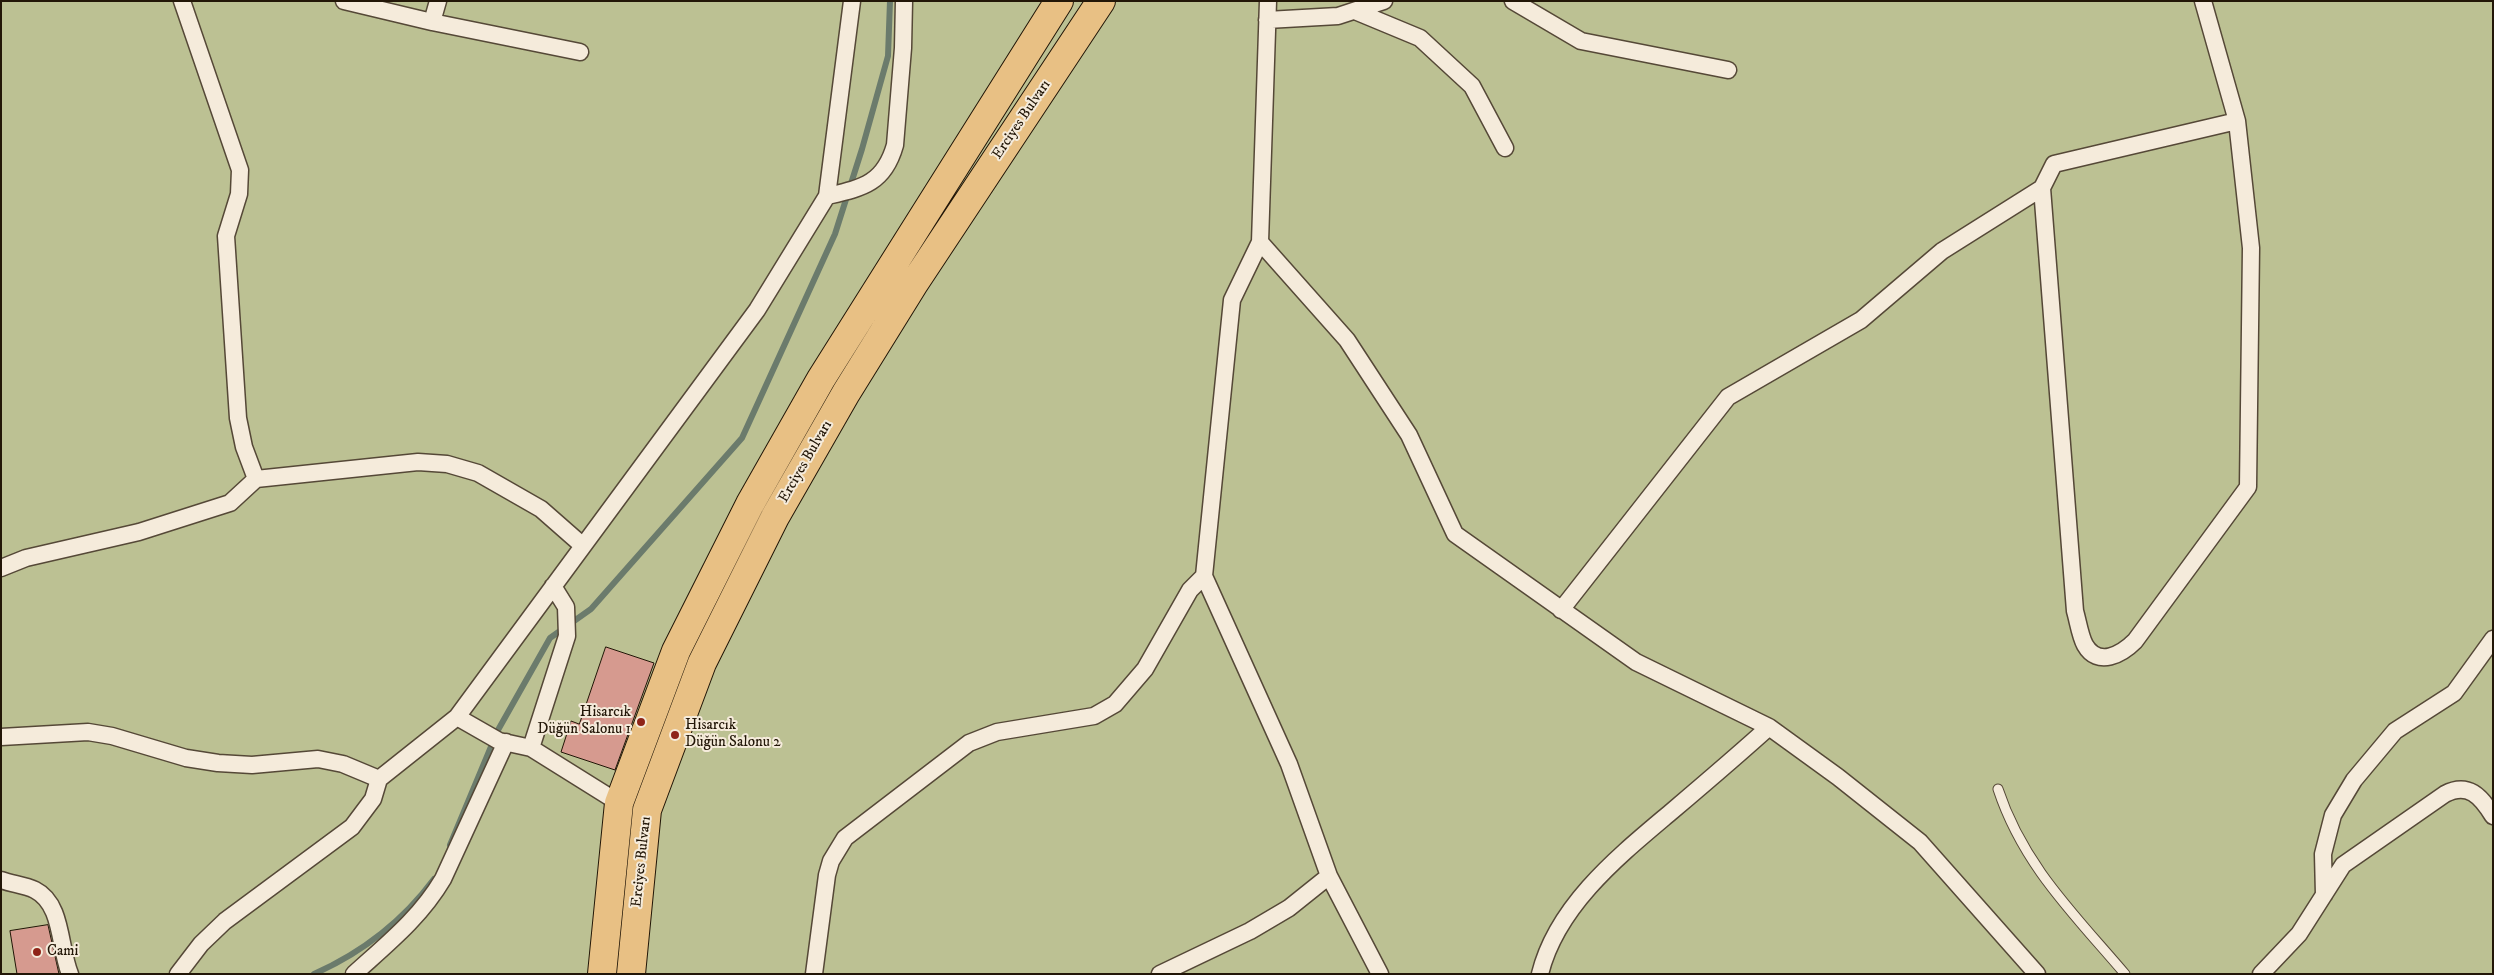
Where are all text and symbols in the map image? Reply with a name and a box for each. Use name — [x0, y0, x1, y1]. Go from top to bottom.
street label: Erciyes Bulvarı — [989, 77, 1055, 163]
street label: Erciyes Bulvarı — [775, 418, 837, 506]
place label: Hisarcık Düğün Salonu 1 — [537, 704, 631, 739]
marker: Hisarcık Düğün Salonu 1 — [635, 716, 647, 728]
place label: Hisarcık Düğün Salonu 2 — [685, 717, 781, 752]
marker: Hisarcık Düğün Salonu 2 — [669, 729, 681, 741]
street label: Erciyes Bulvarı — [628, 816, 656, 908]
place label: Cami — [47, 943, 78, 961]
marker: Cami — [31, 946, 43, 958]

